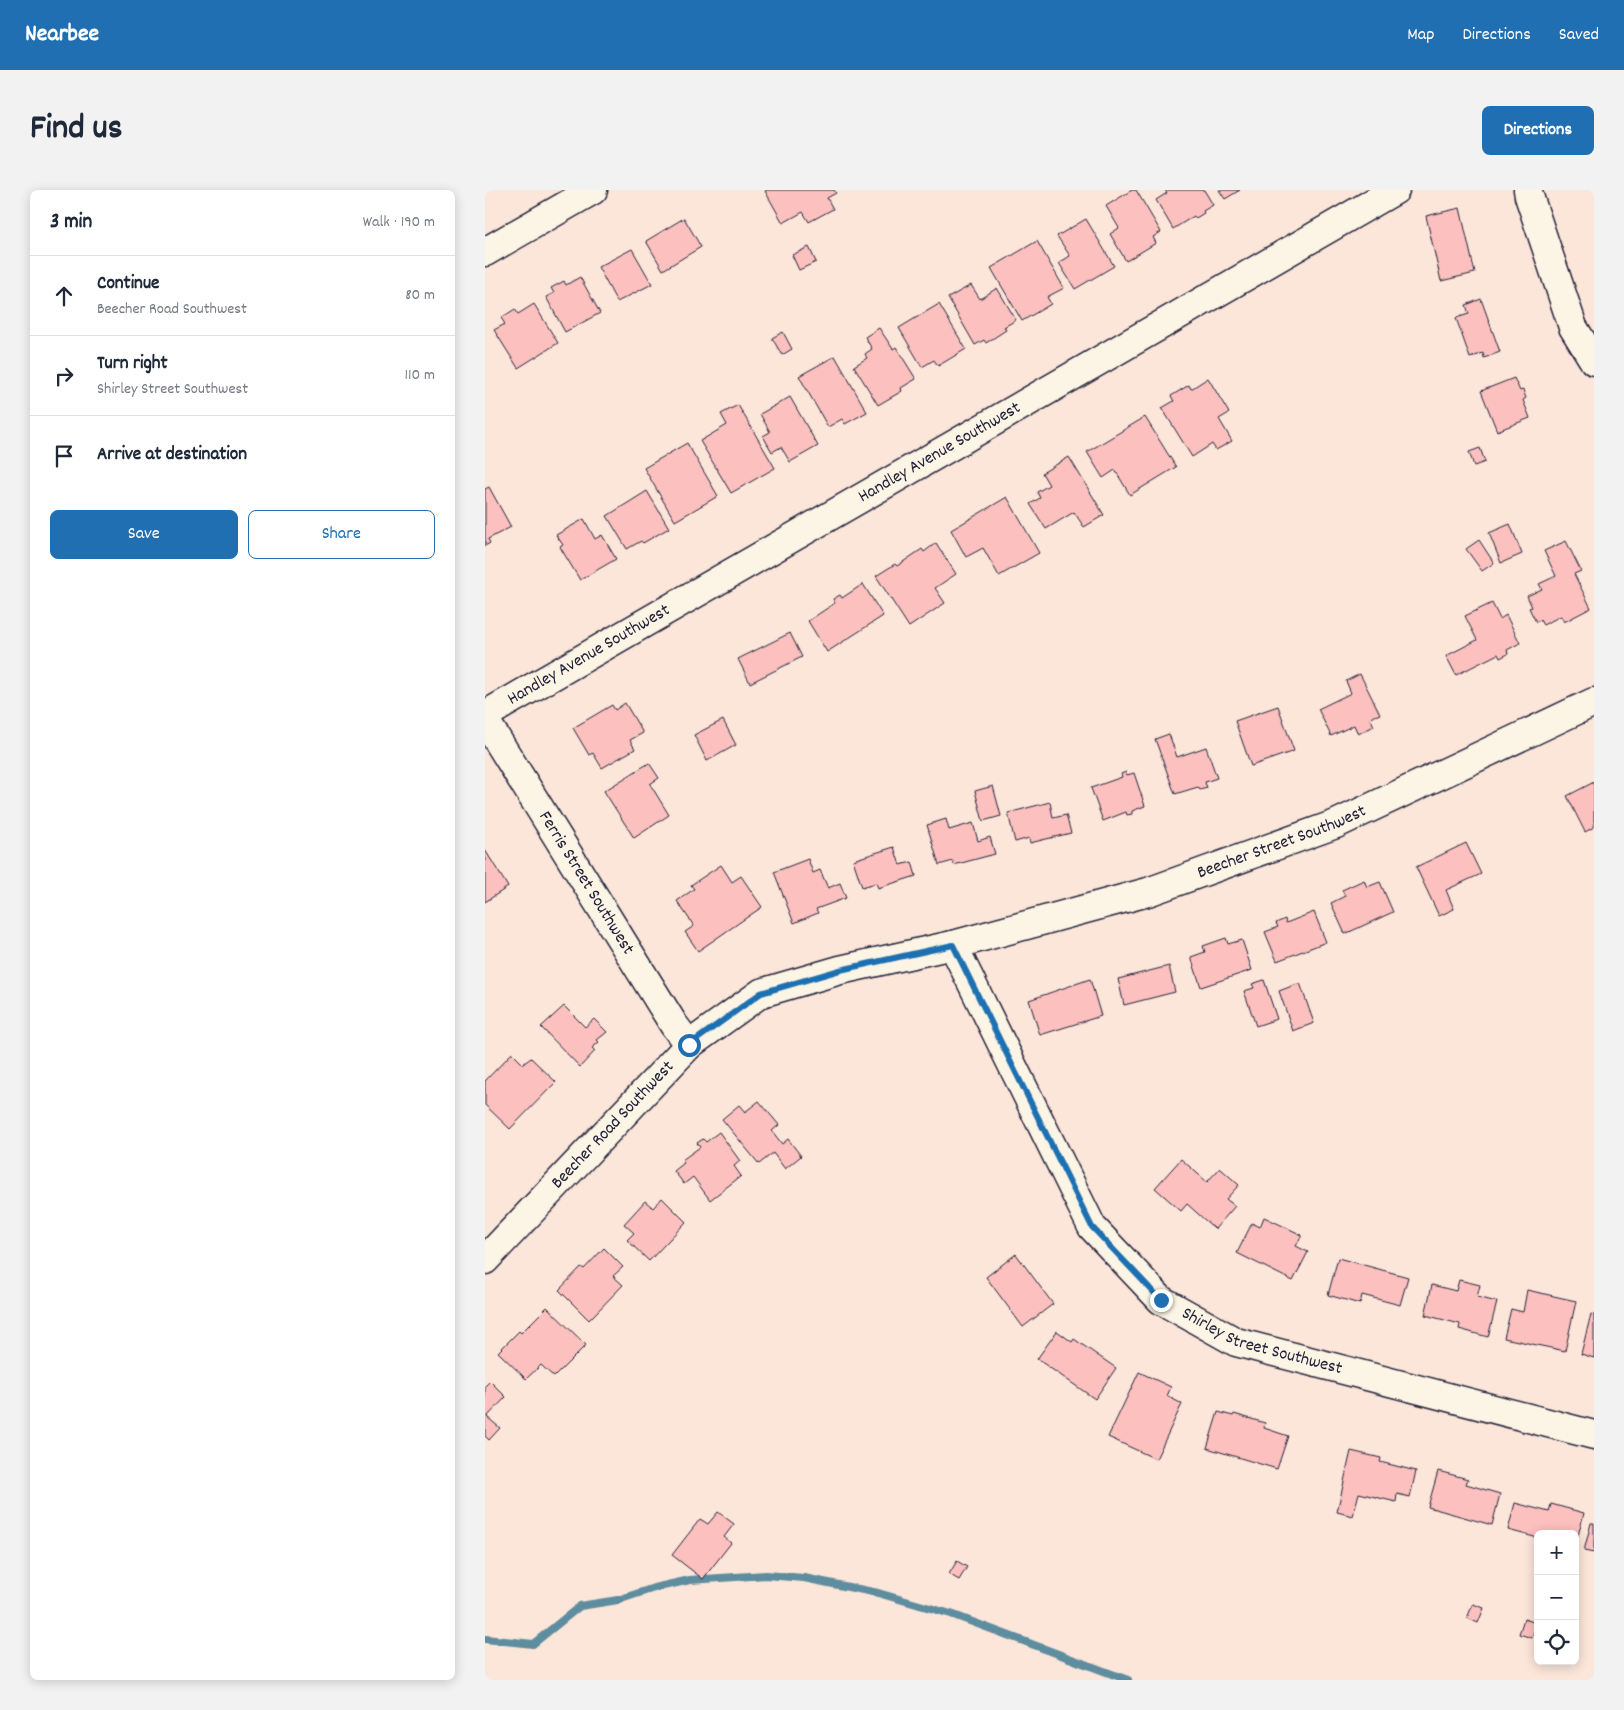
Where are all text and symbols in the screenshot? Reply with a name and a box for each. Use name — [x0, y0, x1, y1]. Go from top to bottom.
text: Nearbee — [25, 18, 99, 52]
text: Map — [1407, 23, 1434, 48]
text: Directions — [1462, 23, 1531, 48]
text: Saved — [1559, 23, 1599, 48]
text: Find us — [30, 105, 122, 155]
button: Directions — [1482, 106, 1594, 155]
text: 3 min — [50, 208, 92, 238]
text: Walk · 190 m — [363, 211, 435, 234]
text: Continue — [97, 271, 159, 298]
icon: ahead — [50, 282, 78, 310]
text: 80 m — [405, 284, 435, 307]
text: Beecher Road Southwest — [97, 298, 247, 321]
text: Turn right — [97, 351, 168, 378]
icon: right — [50, 362, 78, 390]
text: 110 m — [405, 364, 435, 387]
text: Shirley Street Southwest — [97, 378, 248, 401]
street label: Handley Avenue Southwest — [854, 396, 1026, 509]
icon: arrive — [50, 442, 78, 470]
text: Arrive at destination — [97, 442, 247, 469]
button: Save — [50, 510, 238, 559]
button: Share — [248, 510, 435, 559]
street label: Handley Avenue Southwest — [503, 598, 675, 712]
street label: Beecher Street Southwest — [1194, 799, 1371, 886]
street label: Ferris Street Southwest — [532, 807, 640, 960]
route start — [678, 1034, 701, 1057]
street label: Beecher Road Southwest — [546, 1055, 680, 1195]
route end — [1150, 1289, 1173, 1312]
street label: Shirley Street Southwest — [1177, 1301, 1345, 1382]
map controls — [1534, 1530, 1579, 1665]
button: + — [1534, 1530, 1579, 1575]
button: − — [1534, 1575, 1579, 1620]
button: locate — [1534, 1620, 1579, 1665]

